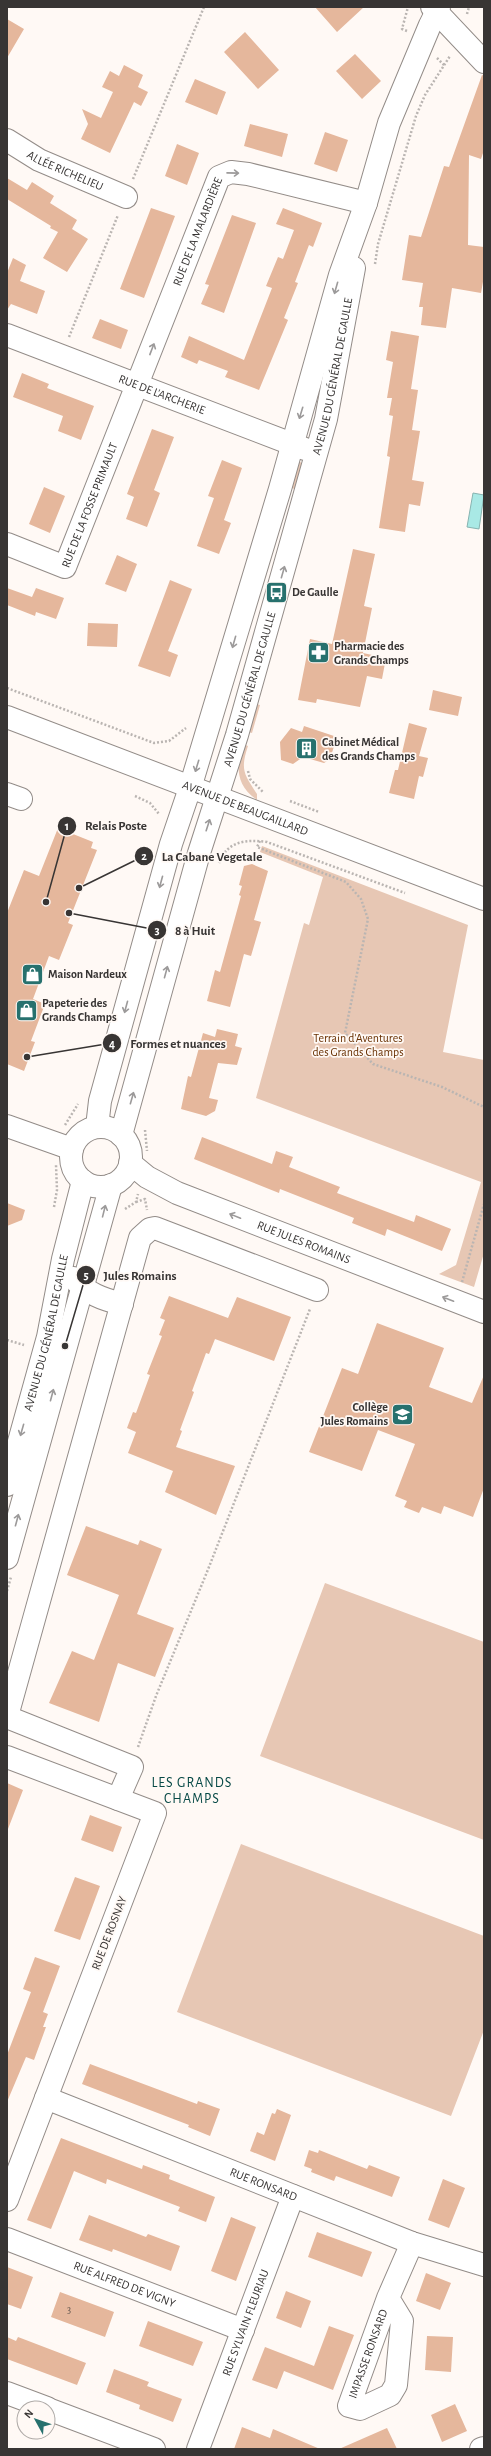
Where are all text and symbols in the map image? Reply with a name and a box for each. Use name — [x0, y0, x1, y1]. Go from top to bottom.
street label: ALLÉE RICHELIEU — [25, 148, 105, 193]
one-way arrow — [226, 169, 239, 176]
street label: RUE DE LA MALARDIÈRE — [171, 176, 224, 287]
one-way arrow — [332, 282, 339, 295]
street label: AVENUE DU GÉNÉRAL DE GAULLE — [310, 296, 354, 456]
one-way arrow — [148, 343, 156, 355]
street label: RUE DE L'ARCHERIE — [117, 372, 207, 416]
one-way arrow — [297, 407, 304, 420]
street label: RUE DE LA FOSSE PRIMAULT — [59, 441, 120, 569]
one-way arrow — [280, 566, 287, 579]
bus stop icon: De Gaulle — [264, 579, 290, 605]
place label: De Gaulle — [292, 586, 339, 598]
street label: AVENUE DU GÉNÉRAL DE GAULLE — [221, 610, 277, 768]
one-way arrow — [230, 635, 237, 648]
pharmacy icon: Pharmacie des Grands Champs — [306, 640, 332, 666]
place label: Pharmacie des Grands Champs — [334, 640, 409, 666]
building icon: Cabinet Médical des Grands Champs — [294, 736, 320, 762]
place label: Cabinet Médical des Grands Champs — [322, 736, 415, 762]
one-way arrow — [193, 760, 200, 773]
street label: AVENUE DE BEAUGAILLARD — [181, 778, 310, 837]
callout: Relais Poste — [57, 813, 155, 838]
one-way arrow — [205, 818, 212, 831]
text: 1 — [65, 820, 69, 832]
text: Relais Poste — [85, 820, 147, 833]
callout: La Cabane Vegetale — [134, 844, 270, 869]
text: 2 — [141, 850, 147, 862]
text: La Cabane Vegetale — [162, 851, 262, 864]
one-way arrow — [157, 875, 164, 888]
callout: 8 à Huit — [147, 918, 223, 943]
text: 3 — [154, 924, 160, 936]
text: 8 à Huit — [175, 925, 216, 938]
shop icon: Maison Nardeux — [19, 961, 45, 987]
one-way arrow — [163, 966, 170, 979]
place label: Maison Nardeux — [48, 968, 127, 980]
shop icon: Papeterie des Grands Champs — [14, 997, 40, 1023]
place label: Papeterie des Grands Champs — [42, 997, 117, 1023]
one-way arrow — [122, 1000, 129, 1013]
callout: Formes et nuances — [102, 1031, 233, 1056]
park label: Terrain d’Aventures des Grands Champs — [312, 1032, 404, 1058]
text: 4 — [109, 1038, 115, 1050]
text: Formes et nuances — [130, 1038, 226, 1051]
one-way arrow — [128, 1091, 136, 1104]
one-way arrow — [101, 1205, 109, 1218]
one-way arrow — [230, 1211, 242, 1219]
street label: RUE JULES ROMAINS — [255, 1219, 352, 1266]
street label: AVENUE DU GÉNÉRAL DE GAULLE — [22, 1253, 70, 1413]
callout: Jules Romains — [76, 1263, 185, 1288]
text: 5 — [83, 1269, 89, 1281]
text: Jules Romains — [103, 1270, 177, 1283]
one-way arrow — [442, 1294, 454, 1302]
one-way arrow — [49, 1389, 56, 1402]
place label: Collège Jules Romains — [321, 1401, 388, 1427]
school or university icon: Collège Jules Romains — [390, 1401, 416, 1427]
one-way arrow — [18, 1423, 26, 1436]
one-way arrow — [14, 1514, 22, 1527]
district label: LES GRANDS CHAMPS — [152, 1776, 232, 1806]
street label: RUE DE ROSNAY — [89, 1894, 129, 1972]
street label: RUE RONSARD — [228, 2166, 299, 2203]
street label: RUE ALFRED DE VIGNY — [72, 2259, 178, 2310]
street label: RUE SYLVAIN FLEURIAU — [220, 2268, 271, 2377]
house number: 3 — [67, 2305, 71, 2315]
street label: IMPASSE RONSARD — [346, 2307, 390, 2400]
north arrow — [16, 2400, 56, 2440]
text: N — [22, 2407, 35, 2420]

